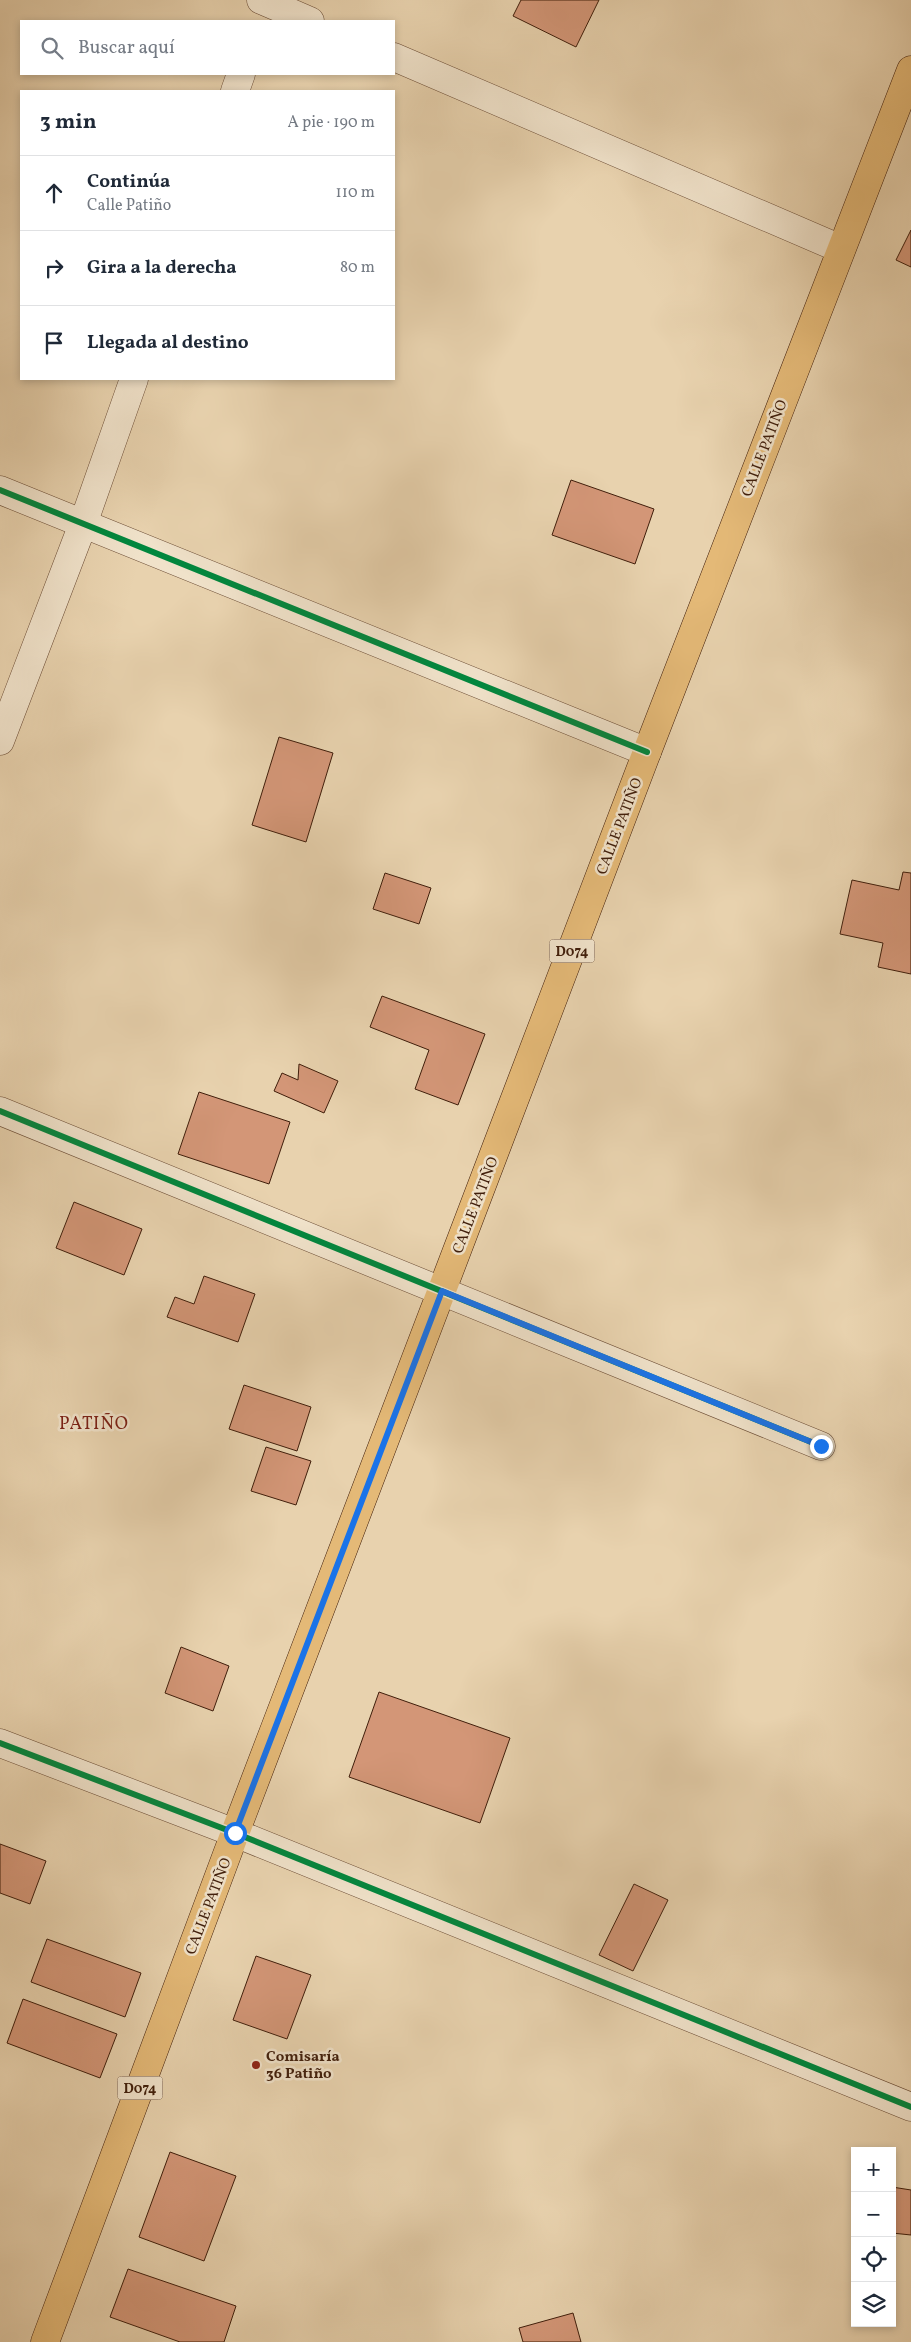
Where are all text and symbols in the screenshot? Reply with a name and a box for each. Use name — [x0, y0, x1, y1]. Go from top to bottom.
search box — [20, 20, 395, 75]
icon: search — [38, 34, 66, 62]
text: Buscar aquí — [78, 35, 175, 61]
text: 3 min — [40, 108, 96, 137]
text: A pie · 190 m — [288, 112, 375, 134]
text: Continúa — [87, 169, 170, 195]
icon: ahead — [40, 179, 68, 207]
text: 110 m — [336, 182, 375, 204]
text: Calle Patiño — [87, 195, 171, 217]
icon: right — [40, 254, 68, 282]
text: Gira a la derecha — [87, 255, 237, 281]
text: 80 m — [340, 257, 375, 279]
icon: arrive — [40, 329, 68, 357]
text: Llegada al destino — [87, 330, 249, 356]
street label: CALLE PATIÑO — [737, 397, 794, 500]
street label: CALLE PATIÑO — [592, 775, 649, 878]
road number: D074 — [550, 939, 594, 962]
street label: CALLE PATIÑO — [448, 1154, 505, 1257]
district label: PATIÑO — [59, 1412, 129, 1437]
route end — [810, 1435, 833, 1458]
route start — [224, 1822, 247, 1845]
street label: CALLE PATIÑO — [181, 1855, 238, 1958]
place label: Comisaría 36 Patiño — [266, 2047, 340, 2085]
marker: Comisaría 36 Patiño — [250, 2059, 262, 2071]
road number: D074 — [118, 2076, 162, 2100]
map controls — [851, 2147, 896, 2327]
button: + — [851, 2147, 896, 2192]
button: − — [851, 2192, 896, 2237]
button: locate — [851, 2237, 896, 2282]
button: layers — [851, 2282, 896, 2327]

